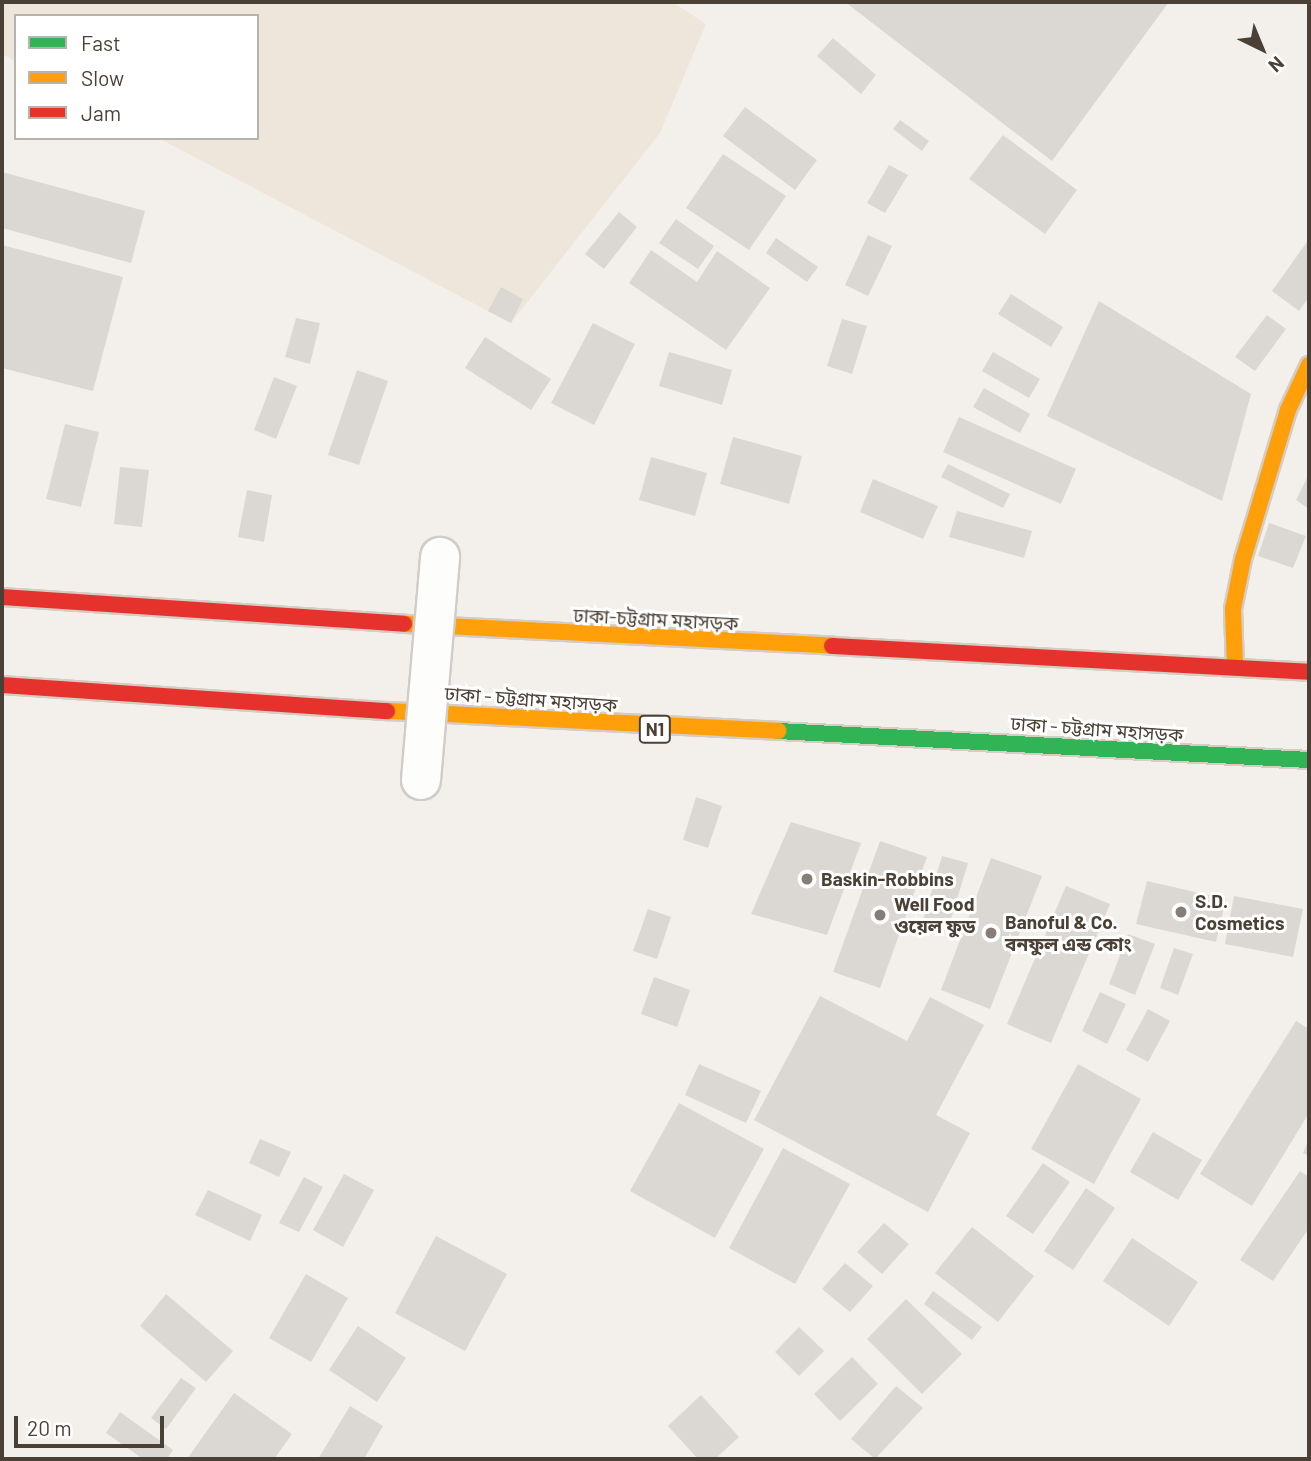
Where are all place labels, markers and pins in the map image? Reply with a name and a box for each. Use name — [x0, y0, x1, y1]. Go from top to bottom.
place label: Baskin-Robbins — [821, 868, 954, 890]
marker: Baskin-Robbins — [799, 871, 815, 887]
place label: S.D. Cosmetics — [1195, 890, 1284, 934]
place label: Well Food ওয়েল ফুড — [894, 893, 975, 937]
marker: S.D. Cosmetics — [1173, 904, 1189, 920]
marker: Well Food ওয়েল ফুড — [872, 907, 888, 923]
place label: Banoful & Co. বনফুল এন্ড কোং — [1005, 911, 1132, 955]
marker: Banoful & Co. বনফুল এন্ড কোং — [983, 925, 999, 941]

